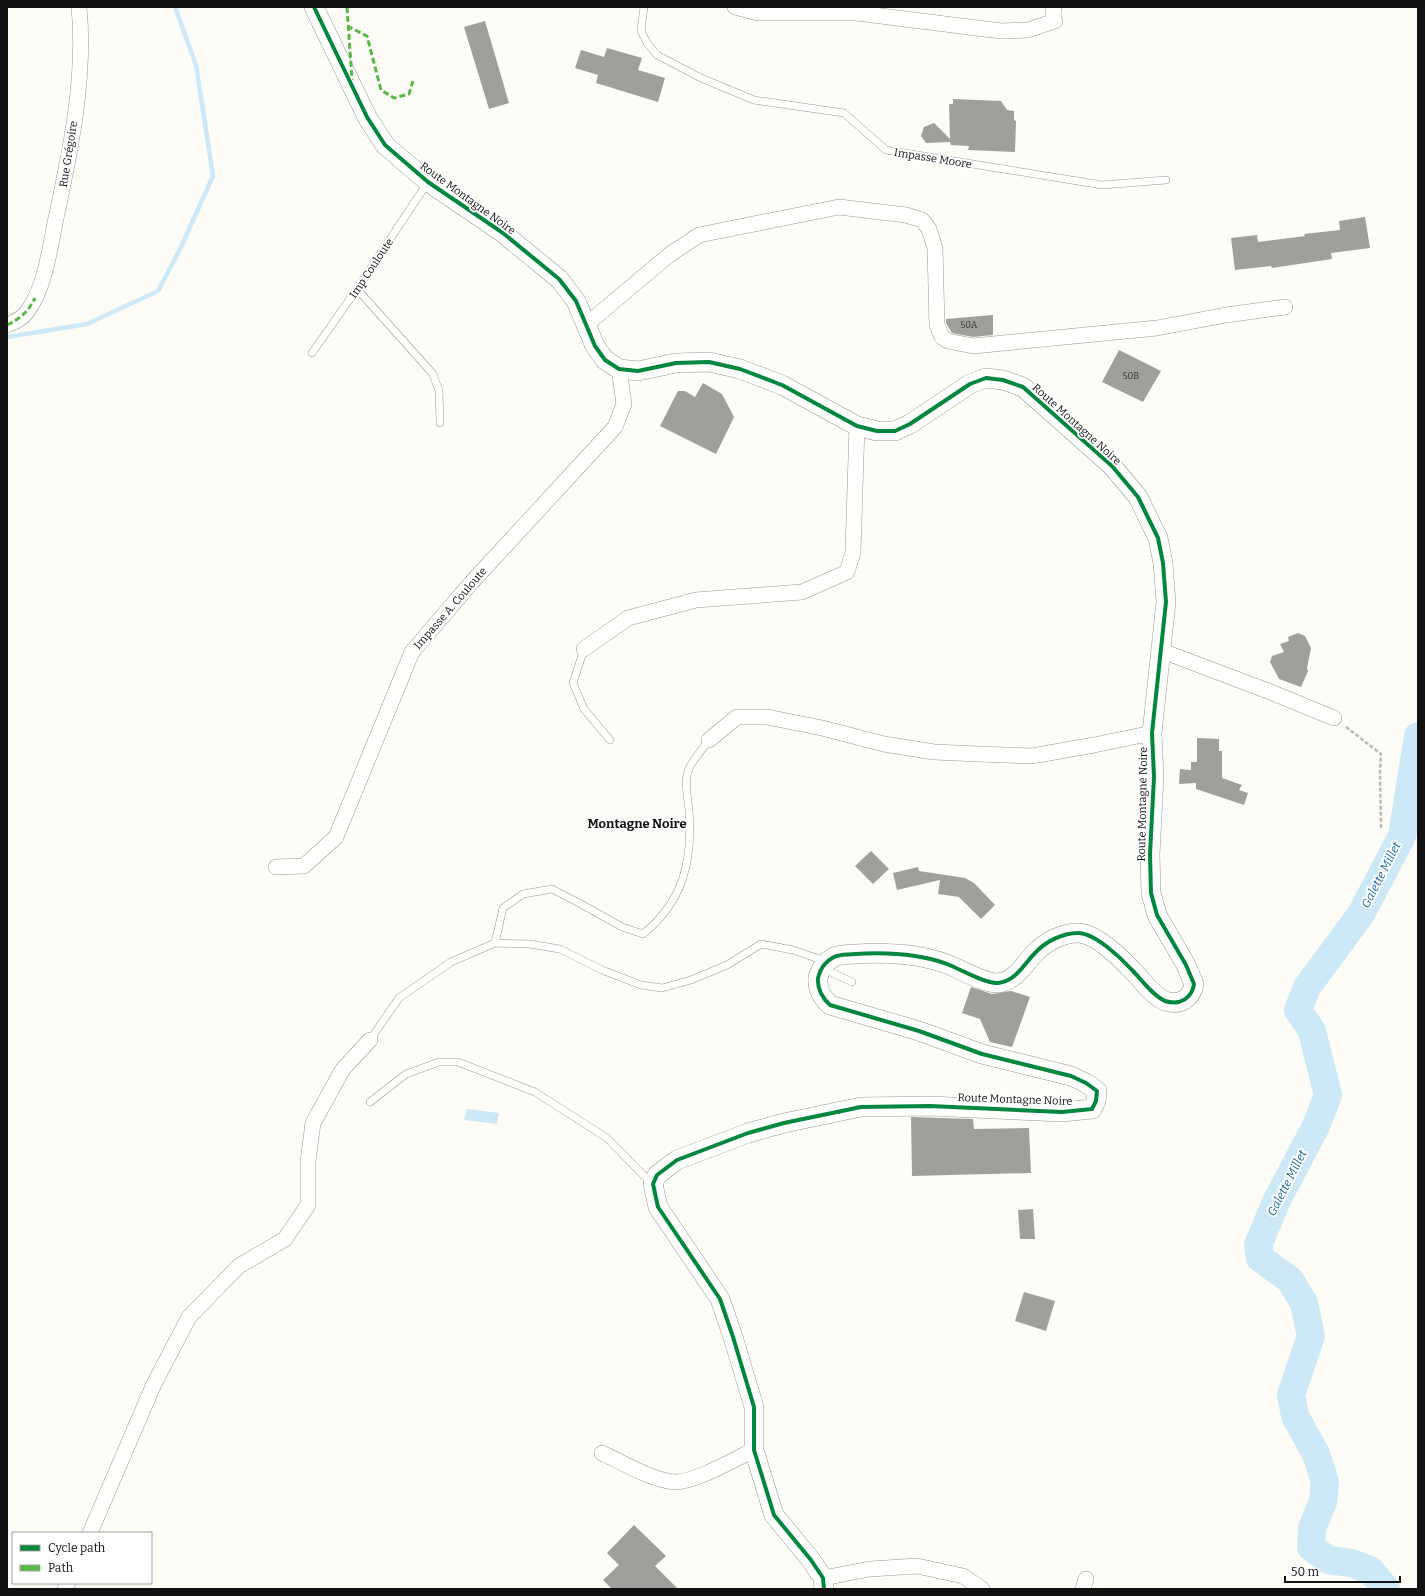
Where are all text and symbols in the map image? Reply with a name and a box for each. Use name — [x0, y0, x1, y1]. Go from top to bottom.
street label: Rue Grégoire — [57, 120, 80, 188]
street label: Impasse Moore — [893, 146, 973, 171]
street label: Route Montagne Noire — [417, 159, 518, 237]
street label: Imp Couloute — [347, 236, 396, 301]
house number: 50A — [961, 320, 978, 330]
house number: 50B — [1123, 371, 1139, 381]
street label: Route Montagne Noire — [1030, 381, 1124, 468]
street label: Impasse A. Couloute — [411, 565, 489, 652]
street label: Route Montagne Noire — [1135, 746, 1150, 862]
district label: Montagne Noire — [587, 816, 687, 831]
water label: Galette Millet — [1358, 839, 1404, 910]
street label: Route Montagne Noire — [957, 1091, 1073, 1108]
water label: Galette Millet — [1264, 1147, 1310, 1218]
legend — [12, 1532, 152, 1584]
text: Cycle path — [48, 1541, 106, 1555]
scale bar — [1285, 1558, 1400, 1584]
text: Path — [48, 1561, 74, 1575]
text: 50 m — [1291, 1565, 1320, 1579]

